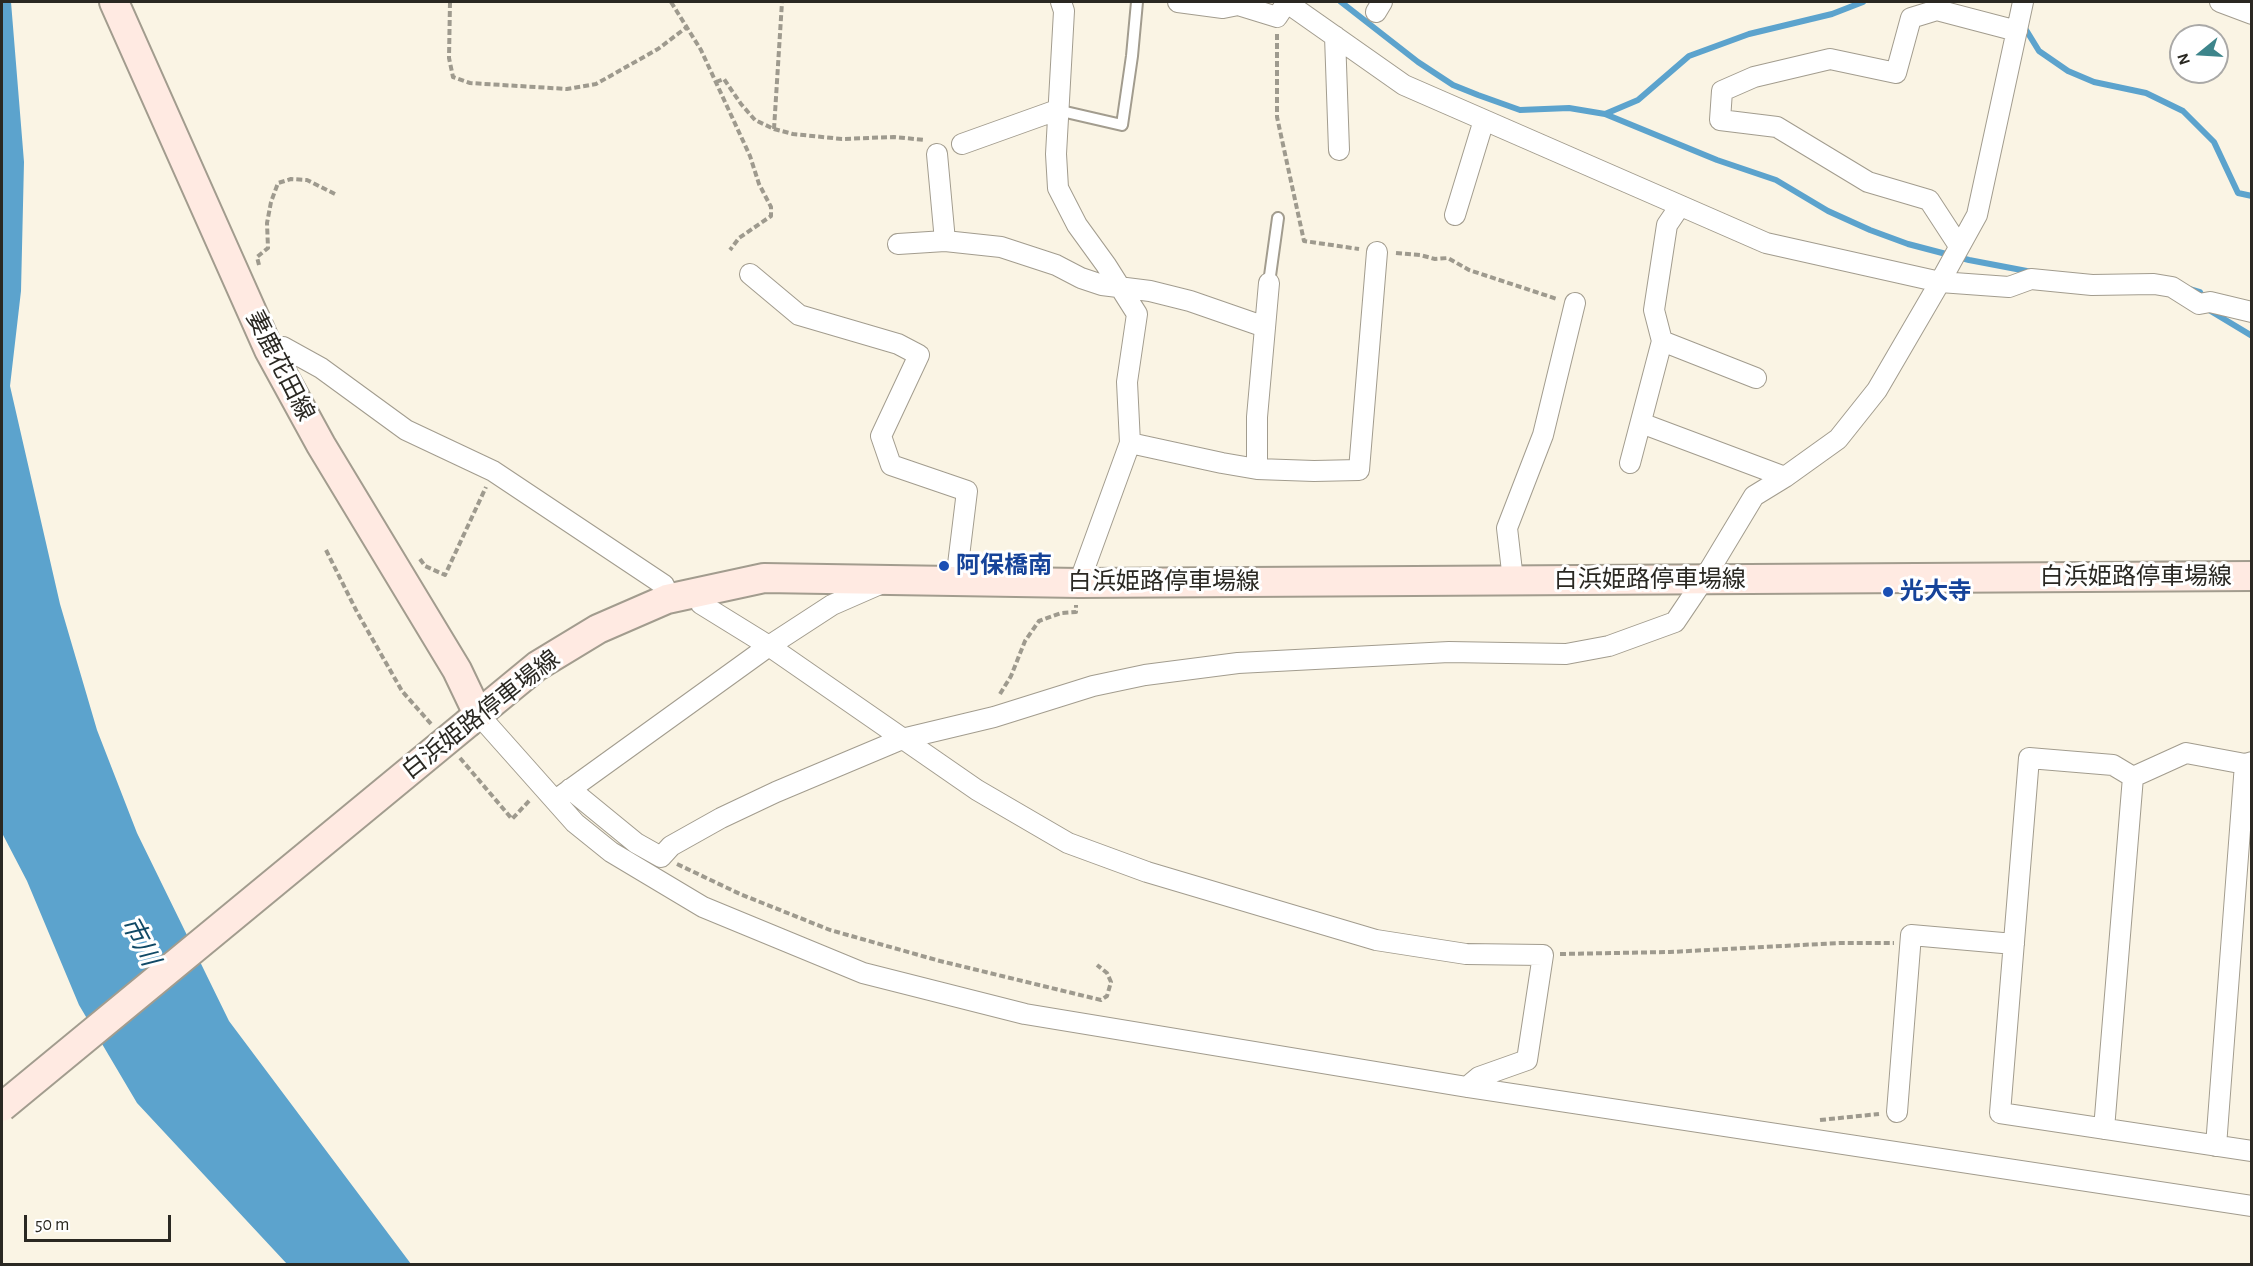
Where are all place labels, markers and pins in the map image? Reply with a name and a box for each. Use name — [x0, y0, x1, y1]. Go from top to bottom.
place label: 阿保橋南 — [956, 552, 1052, 580]
marker: 阿保橋南 — [937, 559, 951, 573]
place label: 光大寺 — [1900, 578, 1972, 606]
marker: 光大寺 — [1881, 585, 1895, 599]

